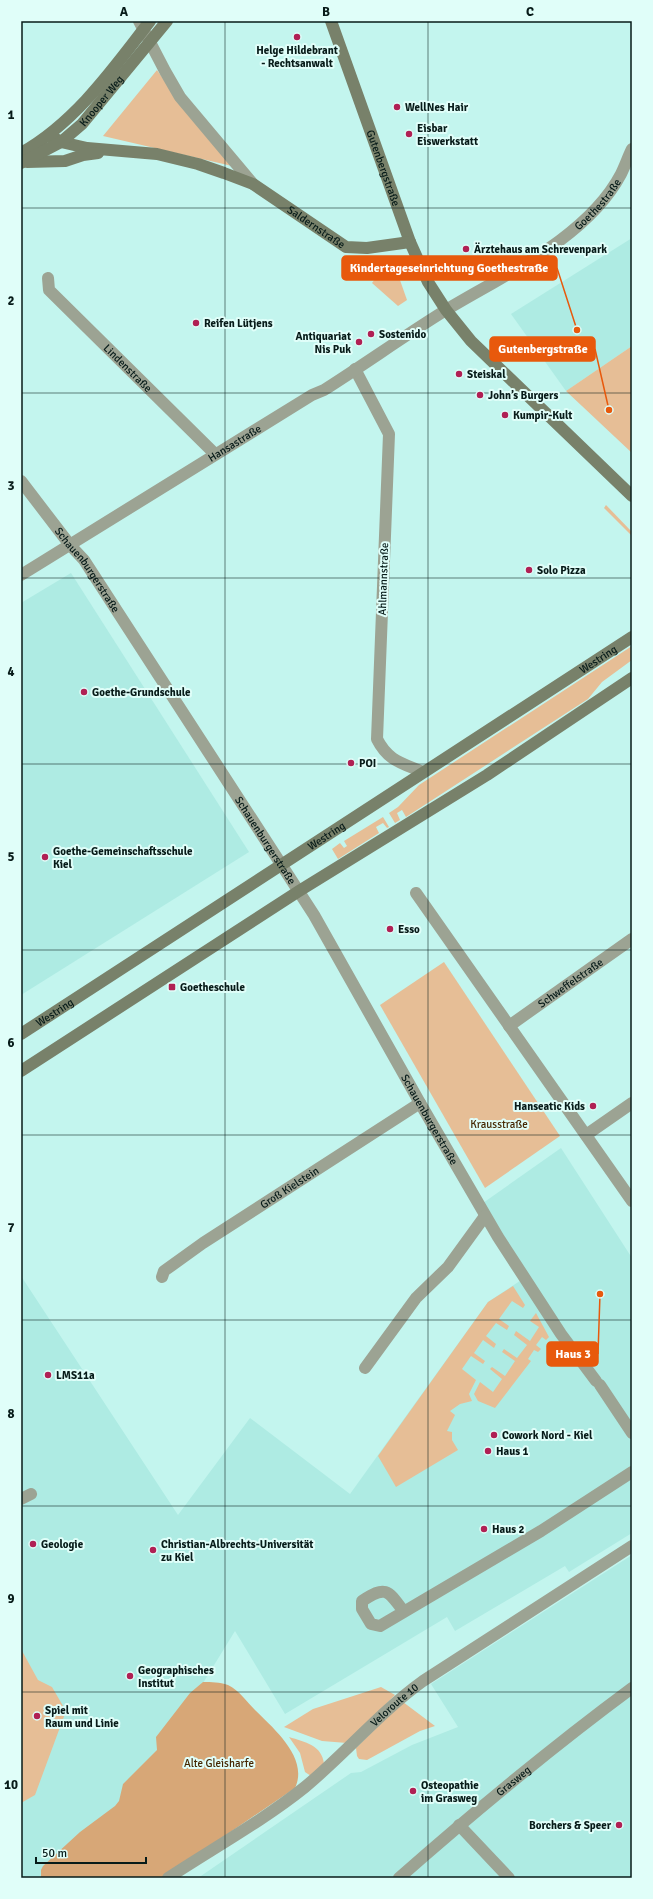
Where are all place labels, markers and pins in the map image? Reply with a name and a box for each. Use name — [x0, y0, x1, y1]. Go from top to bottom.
marker: Helge Hildebrant - Rechtsanwalt — [292, 32, 302, 42]
place label: Helge Hildebrant - Rechtsanwalt — [256, 44, 338, 70]
place label: WellNes Hair — [405, 101, 469, 114]
marker: WellNes Hair — [392, 102, 402, 112]
place label: Eisbar Eiswerkstatt — [417, 122, 478, 148]
marker: Eisbar Eiswerkstatt — [404, 129, 414, 139]
place label: Ärztehaus am Schrevenpark — [474, 242, 607, 256]
marker: Ärztehaus am Schrevenpark — [461, 244, 471, 254]
callout: Kindertageseinrichtung Goethestraße — [342, 256, 557, 280]
place label: Reifen Lütjens — [204, 317, 273, 330]
marker: Reifen Lütjens — [191, 318, 201, 328]
place label: Sostenido — [379, 328, 426, 341]
marker: Sostenido — [366, 329, 376, 339]
place label: Antiquariat Nis Puk — [295, 330, 351, 356]
marker: Antiquariat Nis Puk — [354, 337, 364, 347]
callout: Gutenbergstraße — [490, 337, 595, 361]
place label: Steiskal — [467, 368, 506, 381]
marker: Steiskal — [454, 369, 464, 379]
place label: John’s Burgers — [488, 389, 558, 402]
marker: John’s Burgers — [475, 390, 485, 400]
place label: Kumpir-Kult — [513, 409, 572, 422]
marker: Kumpir-Kult — [500, 410, 510, 420]
place label: Solo Pizza — [537, 564, 586, 577]
marker: Solo Pizza — [524, 565, 534, 575]
place label: Goethe-Grundschule — [92, 686, 191, 699]
marker: Goethe-Grundschule — [79, 687, 89, 697]
place label: POI — [359, 757, 376, 770]
marker: POI — [346, 758, 356, 768]
place label: Goethe-Gemeinschaftsschule Kiel — [53, 845, 193, 871]
marker: Goethe-Gemeinschaftsschule Kiel — [40, 852, 50, 862]
place label: Esso — [398, 923, 420, 936]
marker: Esso — [385, 924, 395, 934]
place label: Goetheschule — [180, 981, 245, 994]
marker: Goetheschule — [167, 982, 177, 992]
place label: Hanseatic Kids — [514, 1100, 585, 1113]
marker: Hanseatic Kids — [588, 1101, 598, 1111]
callout: Haus 3 — [547, 1342, 598, 1366]
place label: LMS11a — [56, 1369, 95, 1382]
marker: LMS11a — [43, 1370, 53, 1380]
place label: Cowork Nord - Kiel — [502, 1429, 593, 1442]
marker: Cowork Nord - Kiel — [489, 1430, 499, 1440]
place label: Haus 1 — [496, 1445, 529, 1458]
marker: Haus 1 — [483, 1446, 493, 1456]
place label: Haus 2 — [492, 1523, 525, 1536]
marker: Haus 2 — [479, 1524, 489, 1534]
place label: Geologie — [41, 1538, 84, 1551]
place label: Christian-Albrechts-Universität zu Kiel — [161, 1538, 313, 1564]
marker: Geologie — [28, 1539, 38, 1549]
marker: Christian-Albrechts-Universität zu Kiel — [148, 1545, 158, 1555]
place label: Geographisches Institut — [138, 1664, 214, 1690]
marker: Geographisches Institut — [125, 1671, 135, 1681]
place label: Spiel mit Raum und Linie — [45, 1704, 119, 1730]
marker: Spiel mit Raum und Linie — [32, 1711, 42, 1721]
place label: Osteopathie im Grasweg — [421, 1779, 479, 1805]
marker: Osteopathie im Grasweg — [408, 1786, 418, 1796]
place label: Borchers & Speer — [529, 1819, 612, 1832]
marker: Borchers & Speer — [614, 1820, 624, 1830]

